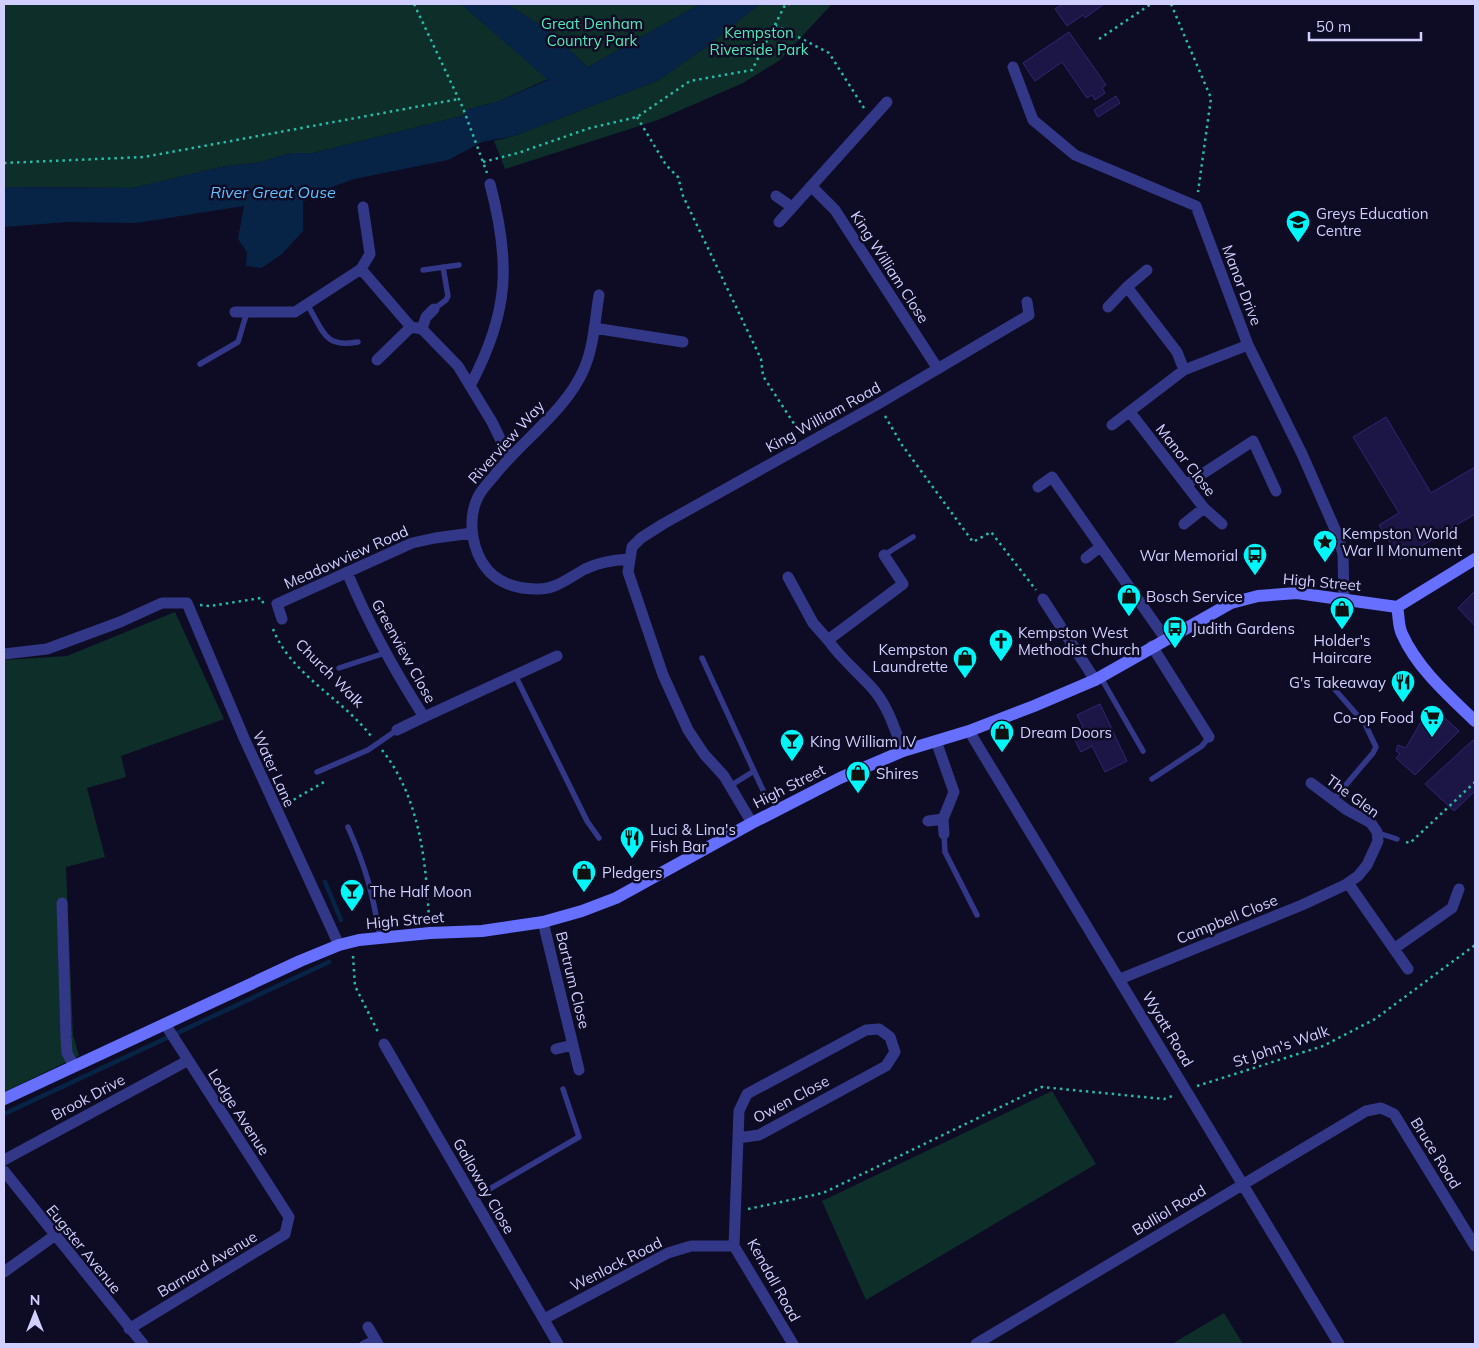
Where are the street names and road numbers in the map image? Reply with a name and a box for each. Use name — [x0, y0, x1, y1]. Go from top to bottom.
street label: King William Close — [847, 207, 933, 327]
street label: Manor Drive — [1218, 242, 1266, 328]
street label: King William Road — [762, 378, 884, 456]
street label: Riverview Way — [464, 397, 548, 487]
street label: Manor Close — [1152, 420, 1220, 500]
street label: Meadowview Road — [281, 521, 411, 593]
street label: High Street — [1282, 569, 1362, 595]
street label: Greenview Close — [368, 596, 440, 706]
street label: Church Walk — [292, 635, 368, 711]
street label: Water Lane — [249, 728, 299, 810]
street label: High Street — [750, 760, 828, 812]
street label: The Glen — [1323, 770, 1383, 822]
street label: Campbell Close — [1174, 890, 1280, 948]
street label: High Street — [365, 907, 445, 933]
street label: Bartrum Close — [552, 929, 594, 1031]
street label: Wyatt Road — [1138, 988, 1198, 1070]
street label: St John's Walk — [1230, 1021, 1332, 1071]
street label: Lodge Avenue — [204, 1065, 274, 1159]
street label: Brook Drive — [48, 1070, 128, 1124]
street label: Owen Close — [750, 1071, 832, 1127]
street label: Bruce Road — [1407, 1114, 1465, 1192]
street label: Galloway Close — [449, 1135, 519, 1237]
street label: Balliol Road — [1129, 1181, 1209, 1239]
street label: Eugster Avenue — [42, 1201, 126, 1297]
street label: Barnard Avenue — [154, 1227, 260, 1301]
street label: Wenlock Road — [567, 1233, 665, 1295]
street label: Kendall Road — [743, 1235, 805, 1325]

